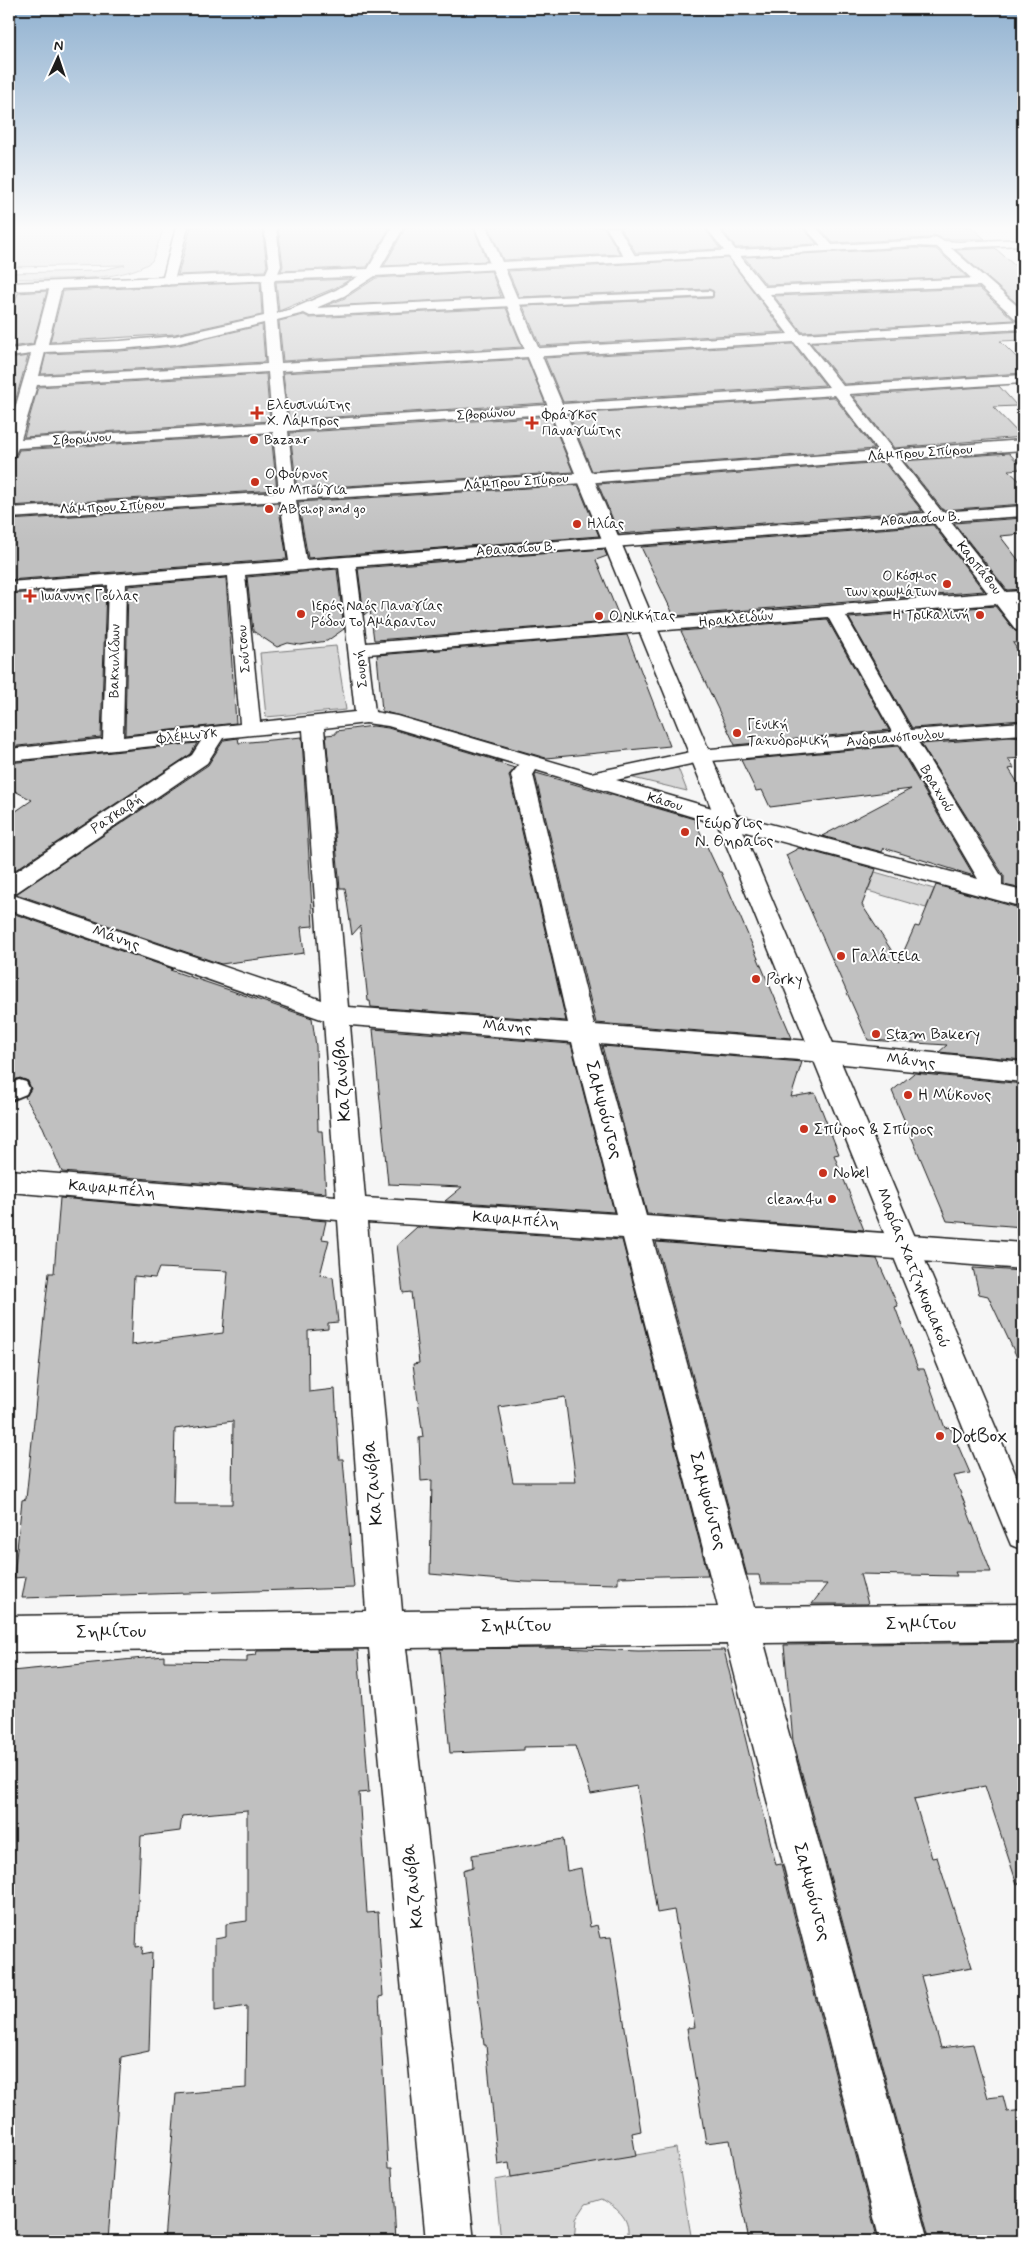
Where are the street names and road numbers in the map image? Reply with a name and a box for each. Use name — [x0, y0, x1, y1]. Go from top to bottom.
street label: Σβορώνου — [456, 403, 516, 425]
street label: Σβορώνου — [52, 428, 112, 450]
street label: Λάμπρου Σπύρου — [867, 440, 973, 466]
street label: Λάμπρου Σπύρου — [463, 469, 569, 495]
street label: Λάμπρου Σπύρου — [59, 495, 165, 519]
street label: Αθανασίου Β. — [879, 507, 961, 531]
street label: Αθανασίου Β. — [475, 537, 557, 561]
street label: Καρπάθου — [952, 537, 1006, 599]
street label: Ηρακλειδών — [698, 607, 774, 631]
street label: Βακχυλίδων — [105, 624, 125, 698]
street label: Σούτσου — [233, 624, 255, 674]
street label: Σουρή — [350, 649, 372, 689]
street label: Φλέμινγκ — [155, 723, 219, 748]
street label: Ανδριανόπουλου — [845, 725, 945, 751]
street label: Βραχνού — [916, 762, 958, 816]
street label: Κάσου — [645, 788, 685, 816]
street label: Ραγκαβή — [88, 790, 146, 838]
street label: Μάνης — [89, 920, 143, 956]
street label: Μάνης — [482, 1015, 532, 1039]
street label: Καζανόβα — [327, 1035, 357, 1123]
street label: Μάνης — [885, 1048, 937, 1074]
street label: Σαμψούντος — [579, 1058, 629, 1162]
street label: Καψαμπέλη — [68, 1174, 156, 1203]
street label: Μαρίας Χατζηκυριακού — [871, 1185, 955, 1351]
street label: Καψαμπέλη — [472, 1205, 560, 1234]
street label: Καζανόβα — [357, 1439, 389, 1527]
street label: Σαμψούντος — [683, 1449, 733, 1553]
street label: Σημίτου — [886, 1611, 956, 1636]
street label: Σημίτου — [481, 1613, 551, 1639]
street label: Σημίτου — [76, 1619, 146, 1645]
street label: Σαμψούντος — [787, 1840, 837, 1944]
street label: Καζανόβα — [396, 1842, 430, 1930]

